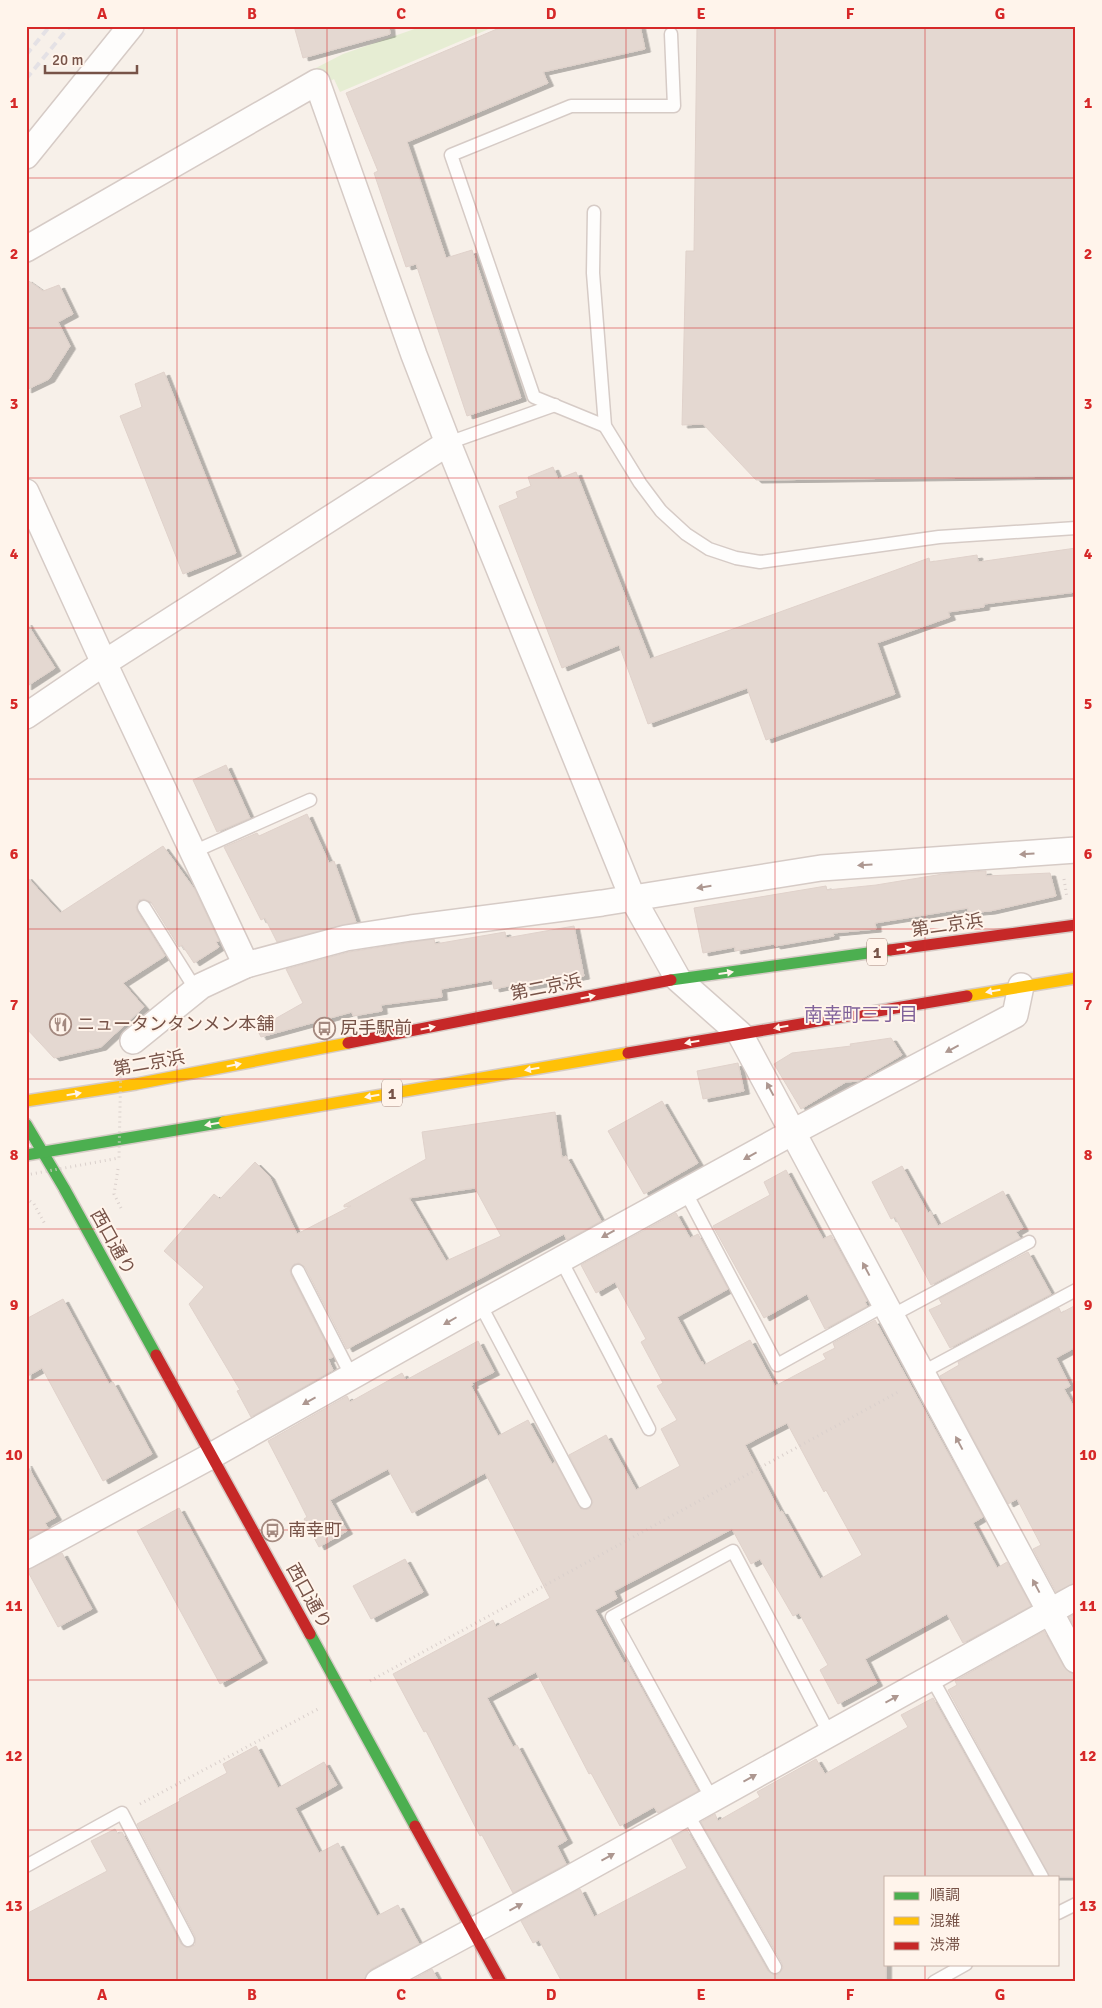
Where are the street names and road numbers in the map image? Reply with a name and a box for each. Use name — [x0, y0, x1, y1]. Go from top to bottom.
street label: 第二京浜 — [910, 909, 984, 941]
road number: 1 — [867, 939, 887, 966]
street label: 第二京浜 — [509, 969, 583, 1005]
street label: 第二京浜 — [112, 1046, 186, 1080]
road number: 1 — [382, 1080, 402, 1106]
street label: 西口通り — [86, 1205, 140, 1279]
street label: 西口通り — [282, 1559, 336, 1633]

